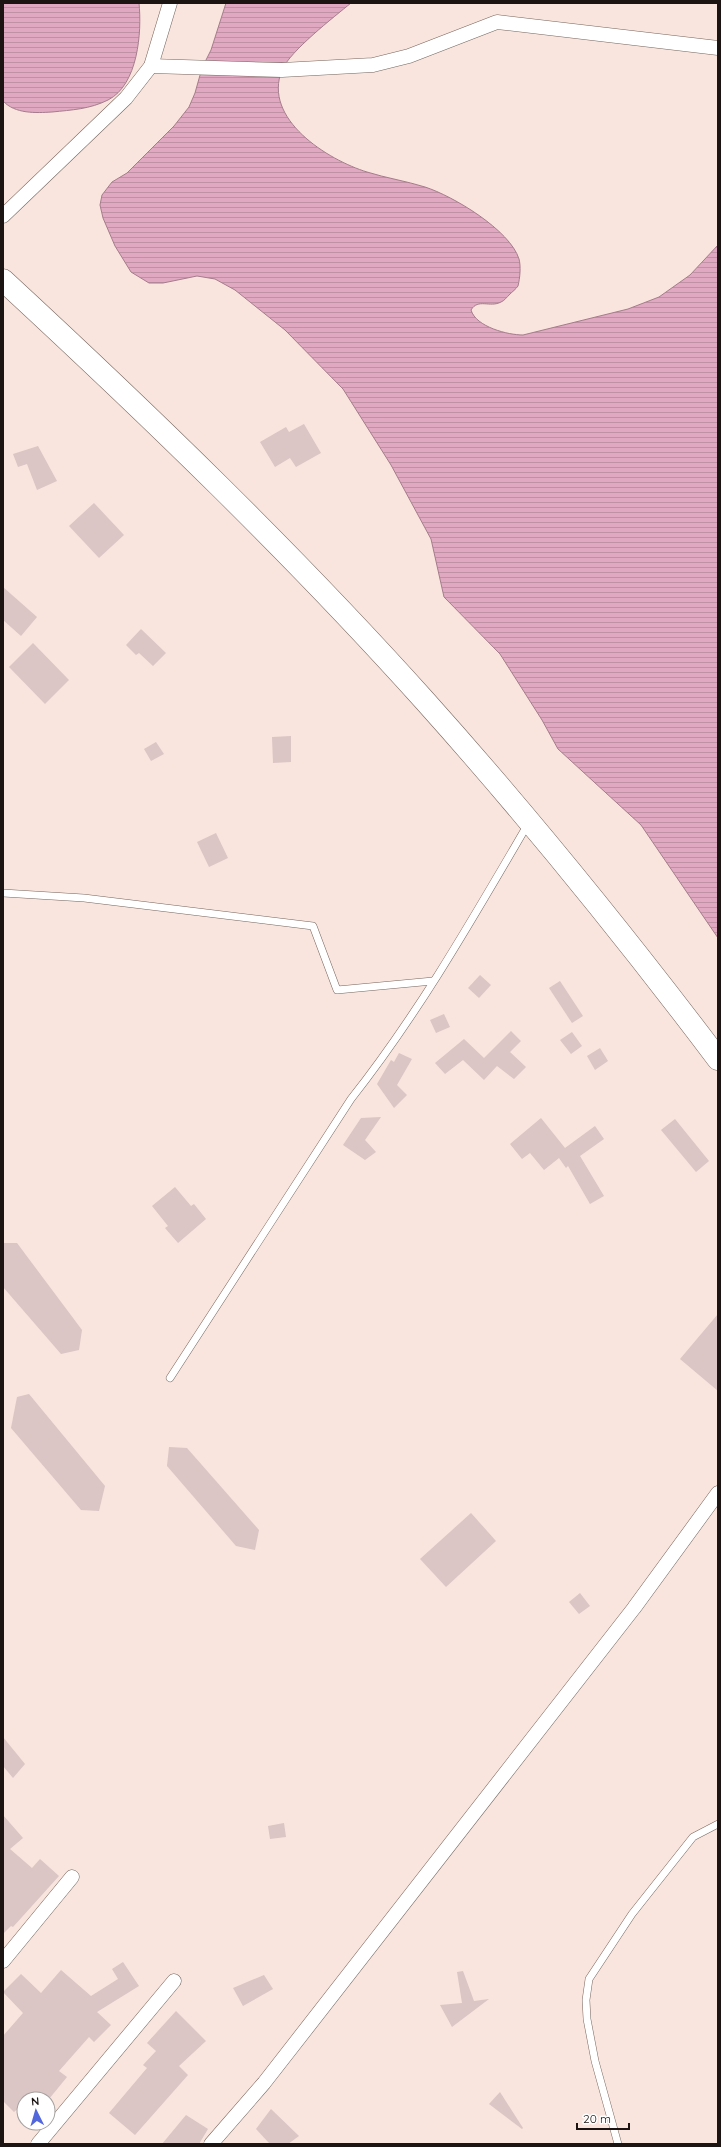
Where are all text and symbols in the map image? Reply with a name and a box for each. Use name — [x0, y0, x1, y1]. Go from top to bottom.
north arrow — [16, 2091, 56, 2131]
text: N — [30, 2094, 40, 2108]
scale bar — [577, 2105, 629, 2131]
text: 20 m — [583, 2111, 611, 2126]

